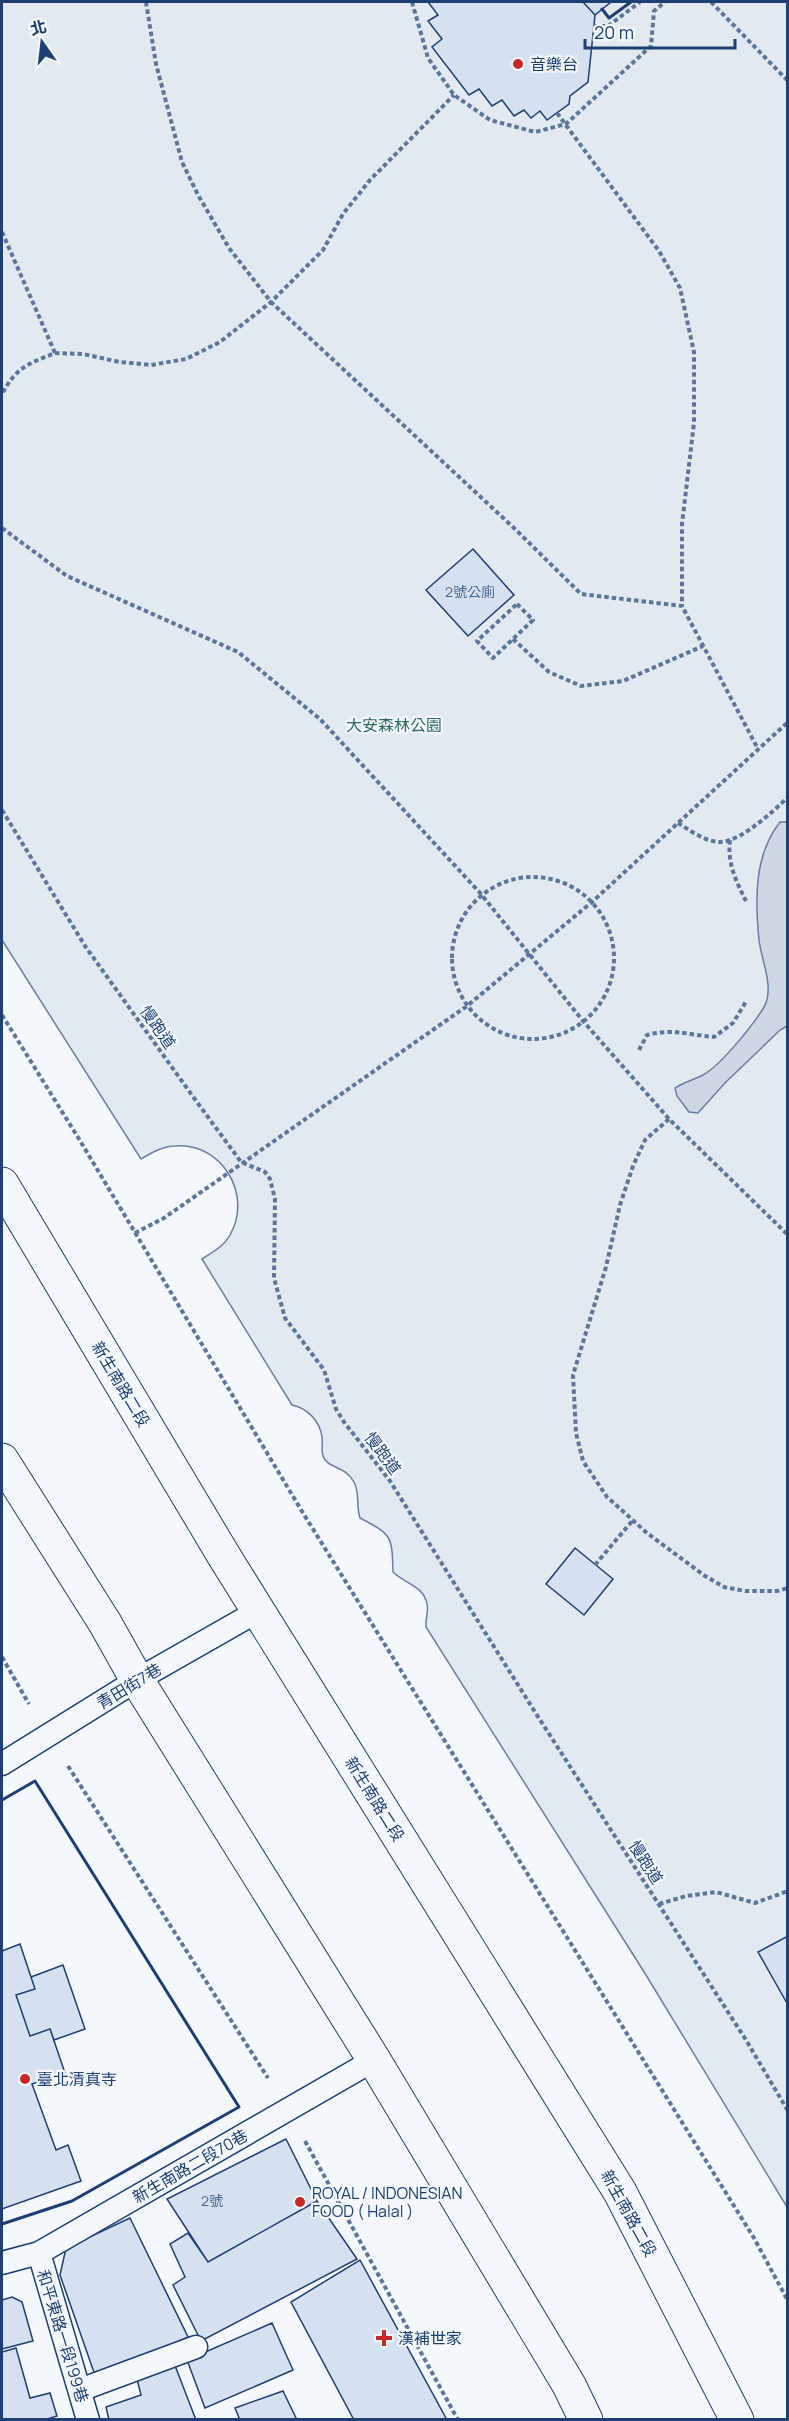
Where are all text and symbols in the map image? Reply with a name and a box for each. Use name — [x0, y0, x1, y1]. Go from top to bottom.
north arrow — [12, 12, 72, 72]
scale bar — [585, 12, 735, 50]
text: 北 — [28, 15, 49, 40]
text: 20 m — [594, 20, 634, 44]
place label: 音樂台 — [530, 53, 578, 75]
marker: 音樂台 — [511, 57, 525, 71]
house number: 2號公廁 — [445, 582, 495, 601]
park label: 大安森林公園 — [346, 714, 442, 736]
street label: 慢跑道 — [135, 1001, 181, 1053]
street label: 新生南路二段 — [87, 1337, 155, 1431]
street label: 慢跑道 — [360, 1427, 406, 1479]
street label: 青田街7巷 — [92, 1658, 166, 1714]
street label: 新生南路二段 — [340, 1752, 410, 1846]
street label: 慢跑道 — [624, 1836, 668, 1888]
place label: 臺北清真寺 — [37, 2068, 117, 2090]
marker: 臺北清真寺 — [18, 2072, 32, 2086]
street label: 新生南路二段70巷 — [128, 2124, 252, 2208]
street label: 新生南路二段 — [596, 2166, 662, 2260]
place label: ROYAL / INDONESIAN FOOD ( Halal ) — [312, 2182, 462, 2222]
house number: 2號 — [201, 2191, 223, 2210]
marker: ROYAL / INDONESIAN FOOD ( Halal ) — [293, 2195, 307, 2209]
street label: 和平東路一段199巷 — [32, 2267, 94, 2405]
place label: 漢補世家 — [398, 2327, 462, 2349]
marker: 漢補世家 — [375, 2329, 393, 2347]

